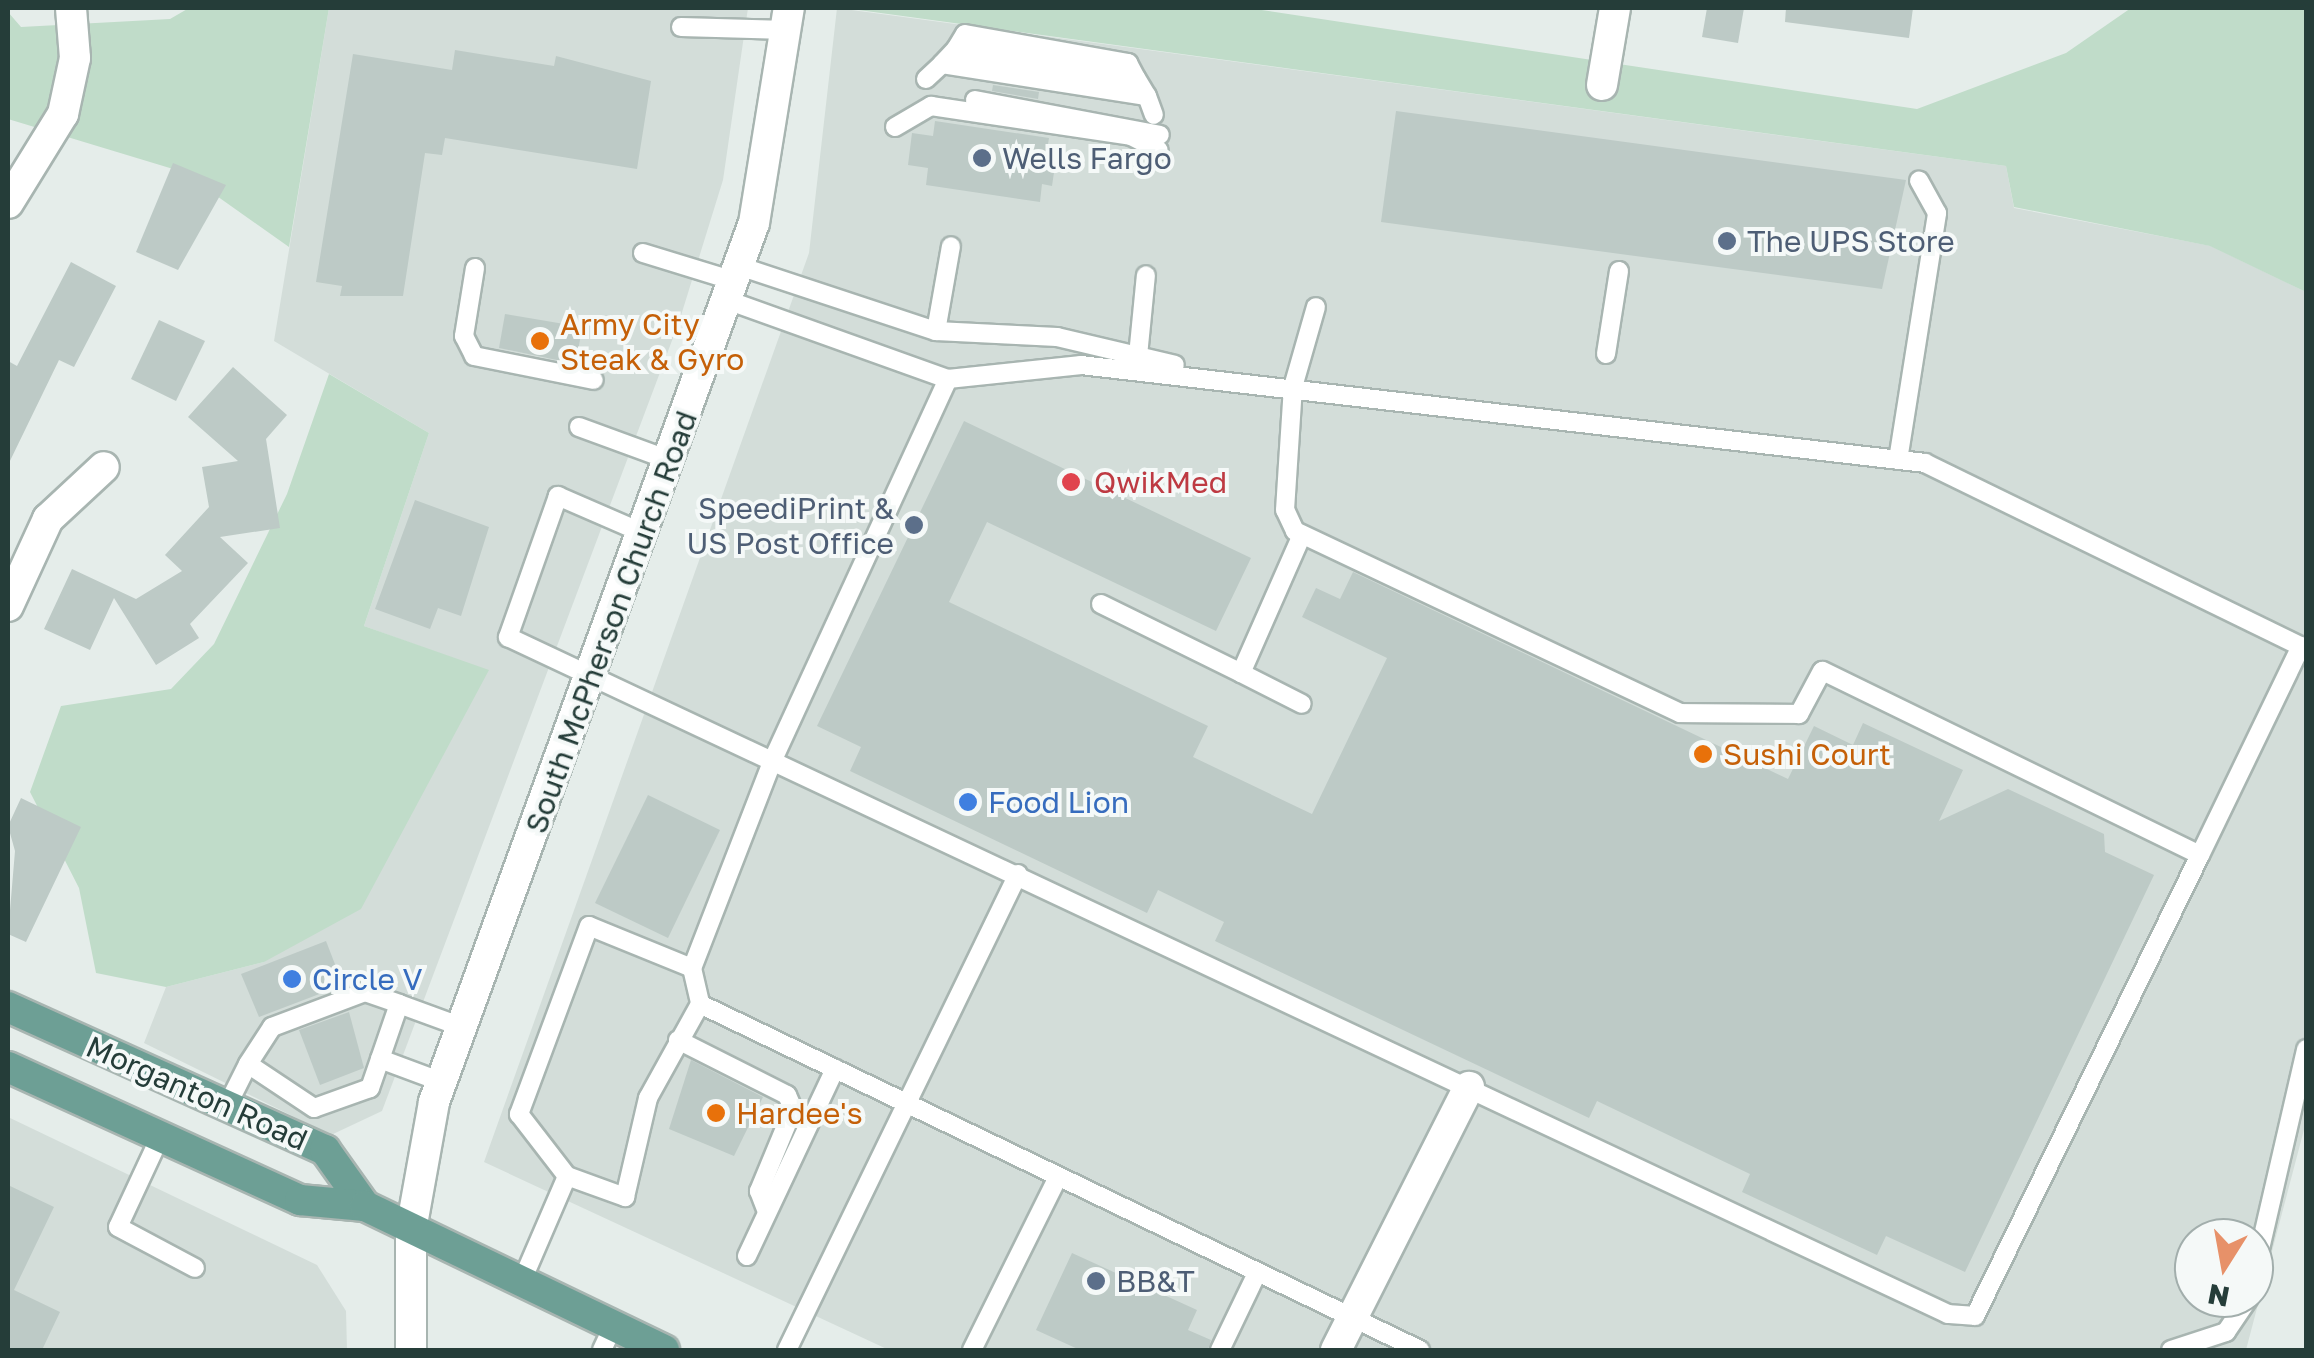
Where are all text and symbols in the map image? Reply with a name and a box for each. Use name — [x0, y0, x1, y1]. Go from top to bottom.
place label: Wells Fargo — [1002, 140, 1172, 176]
marker: Wells Fargo — [971, 147, 993, 169]
place label: The UPS Store — [1747, 223, 1955, 259]
marker: The UPS Store — [1716, 230, 1738, 252]
place label: Army City Steak & Gyro — [560, 306, 744, 376]
marker: Army City Steak & Gyro — [529, 330, 551, 352]
street label: South McPherson Church Road — [518, 406, 704, 838]
place label: QwikMed — [1094, 464, 1227, 500]
marker: QwikMed — [1058, 469, 1084, 495]
place label: SpeediPrint & US Post Office — [686, 490, 894, 560]
marker: SpeediPrint & US Post Office — [903, 514, 925, 536]
place label: Sushi Court — [1723, 736, 1891, 772]
marker: Sushi Court — [1692, 743, 1714, 765]
place label: Food Lion — [988, 784, 1129, 820]
marker: Food Lion — [957, 791, 979, 813]
place label: Circle V — [312, 961, 422, 997]
marker: Circle V — [281, 968, 303, 990]
street label: Morganton Road — [81, 1028, 313, 1158]
place label: Hardee's — [736, 1095, 863, 1131]
marker: Hardee's — [705, 1102, 727, 1124]
north arrow — [2174, 1218, 2274, 1318]
place label: BB&T — [1116, 1263, 1195, 1299]
marker: BB&T — [1085, 1270, 1107, 1292]
text: N — [2205, 1278, 2232, 1314]

